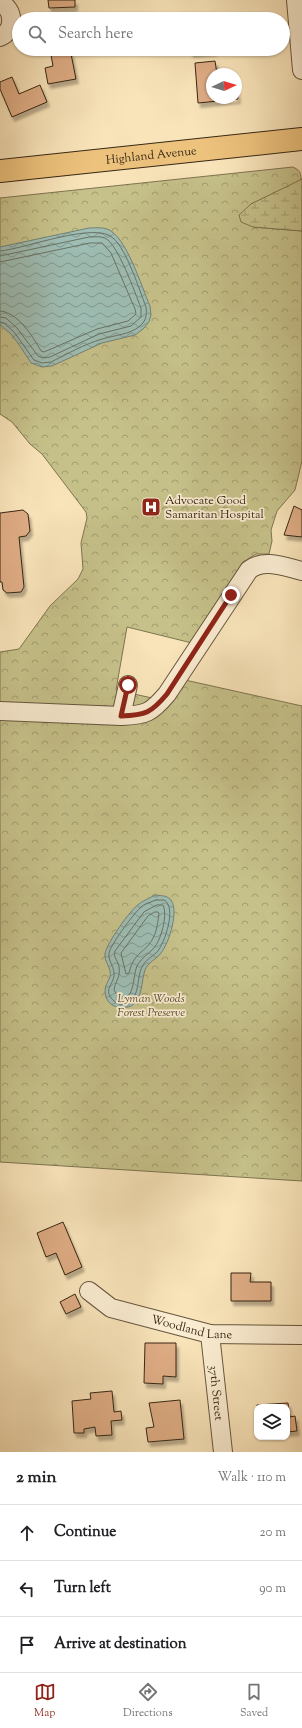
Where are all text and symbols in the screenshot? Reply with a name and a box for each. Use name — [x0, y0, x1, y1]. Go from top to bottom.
search box — [12, 12, 290, 56]
icon: search — [26, 23, 48, 45]
text: Search here — [58, 24, 133, 45]
north arrow — [206, 68, 242, 104]
street label: Highland Avenue — [105, 142, 198, 170]
place label: Advocate Good Samaritan Hospital — [165, 492, 265, 524]
hospital icon: Advocate Good Samaritan Hospital — [140, 496, 162, 518]
route end — [222, 586, 240, 604]
route start — [119, 676, 137, 694]
park label: Lyman Woods Forest Preserve — [117, 990, 185, 1022]
street label: Woodland Lane — [149, 1311, 233, 1344]
street label: 37th Street — [203, 1364, 227, 1421]
map controls — [254, 1404, 290, 1440]
button: layers — [254, 1404, 290, 1440]
text: 2 min — [16, 1466, 57, 1490]
text: Walk · 110 m — [218, 1469, 286, 1487]
icon: ahead — [16, 1522, 38, 1544]
text: Continue — [54, 1522, 116, 1543]
text: 20 m — [260, 1524, 286, 1542]
icon: left — [16, 1578, 38, 1600]
text: Turn left — [54, 1578, 111, 1599]
text: 90 m — [259, 1580, 286, 1598]
icon: arrive — [16, 1634, 38, 1656]
text: Arrive at destination — [54, 1634, 187, 1655]
tab: Map — [34, 1681, 56, 1721]
tab: Directions — [123, 1681, 173, 1721]
tab: Saved — [240, 1681, 268, 1721]

